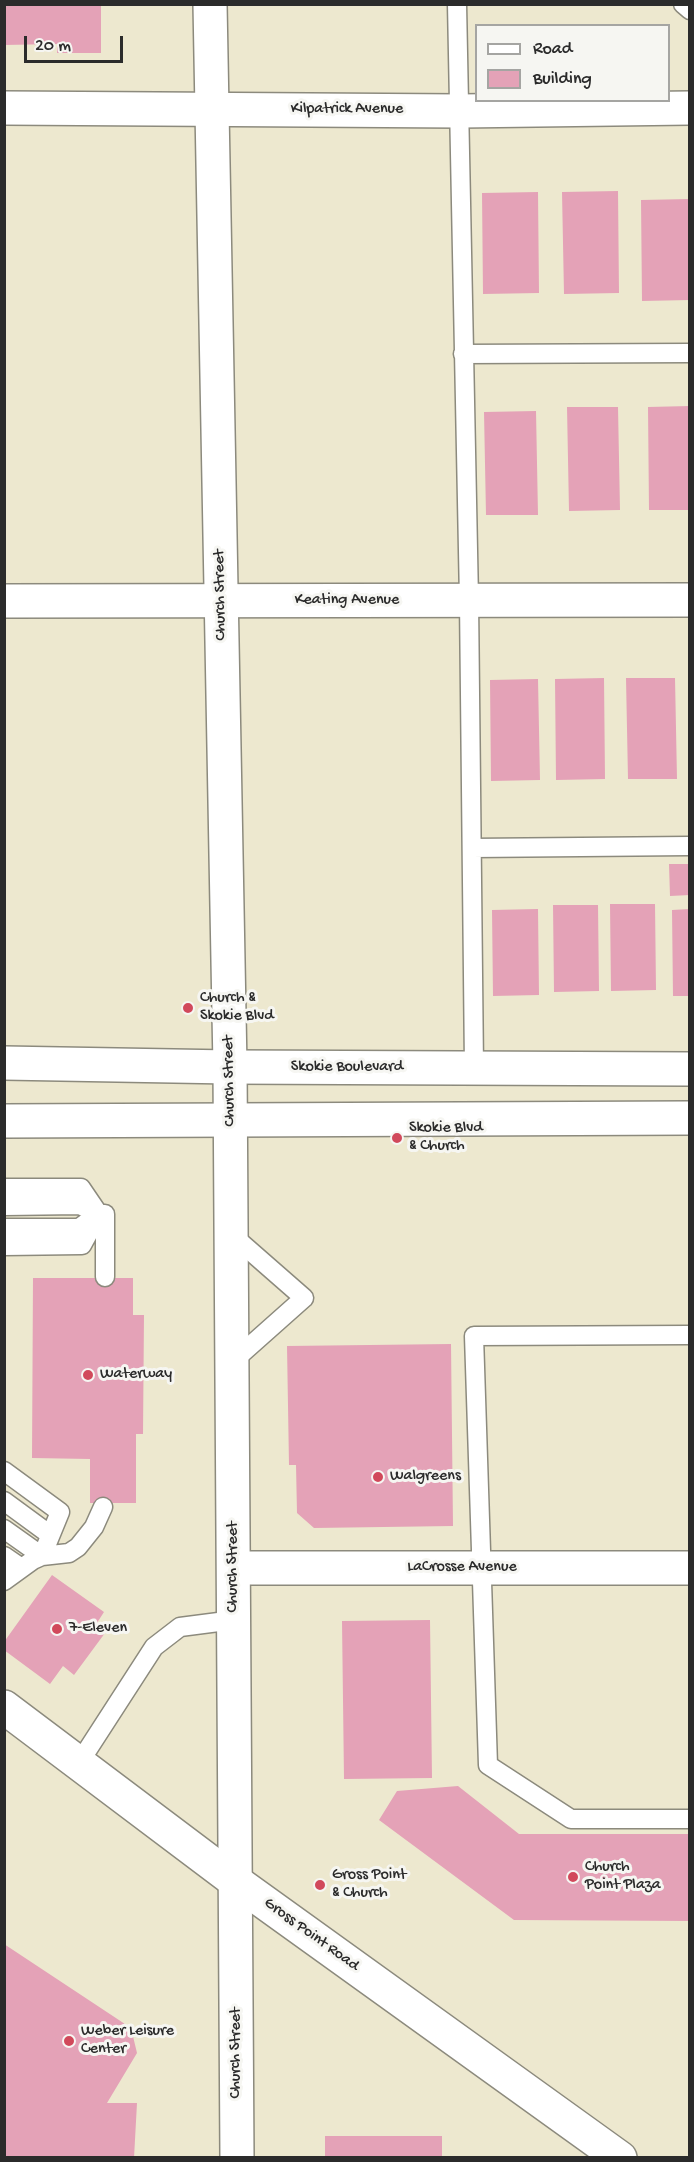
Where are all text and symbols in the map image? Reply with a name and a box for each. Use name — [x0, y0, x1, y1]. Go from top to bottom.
scale bar — [27, 24, 126, 62]
legend — [475, 24, 670, 102]
text: 20 m — [35, 36, 71, 57]
text: Road — [533, 39, 572, 60]
text: Building — [533, 69, 592, 90]
street label: Kilpatrick Avenue — [291, 100, 403, 120]
street label: Church Street — [211, 549, 231, 641]
street label: Keating Avenue — [295, 591, 399, 611]
place label: Church & Skokie Blvd — [200, 989, 274, 1027]
marker: Church & Skokie Blvd — [181, 1001, 195, 1015]
street label: Church Street — [220, 1035, 240, 1127]
street label: Skokie Boulevard — [291, 1058, 403, 1078]
place label: Skokie Blvd & Church — [409, 1119, 483, 1157]
marker: Skokie Blvd & Church — [390, 1131, 404, 1145]
place label: Waterway — [100, 1365, 172, 1385]
marker: Waterway — [81, 1368, 95, 1382]
place label: Walgreens — [390, 1467, 461, 1487]
marker: Walgreens — [371, 1470, 385, 1484]
street label: Church Street — [224, 1522, 244, 1612]
street label: LaCrosse Avenue — [407, 1558, 517, 1578]
place label: 7-Eleven — [69, 1619, 127, 1639]
marker: 7-Eleven — [50, 1622, 64, 1636]
place label: Church Point Plaza — [585, 1858, 661, 1896]
place label: Gross Point & Church — [332, 1866, 406, 1904]
marker: Church Point Plaza — [566, 1870, 580, 1884]
marker: Gross Point & Church — [313, 1878, 327, 1892]
street label: Gross Point Road — [260, 1894, 362, 1976]
street label: Church Street — [227, 2008, 247, 2098]
place label: Weber Leisure Center — [81, 2022, 174, 2060]
marker: Weber Leisure Center — [62, 2034, 76, 2048]

